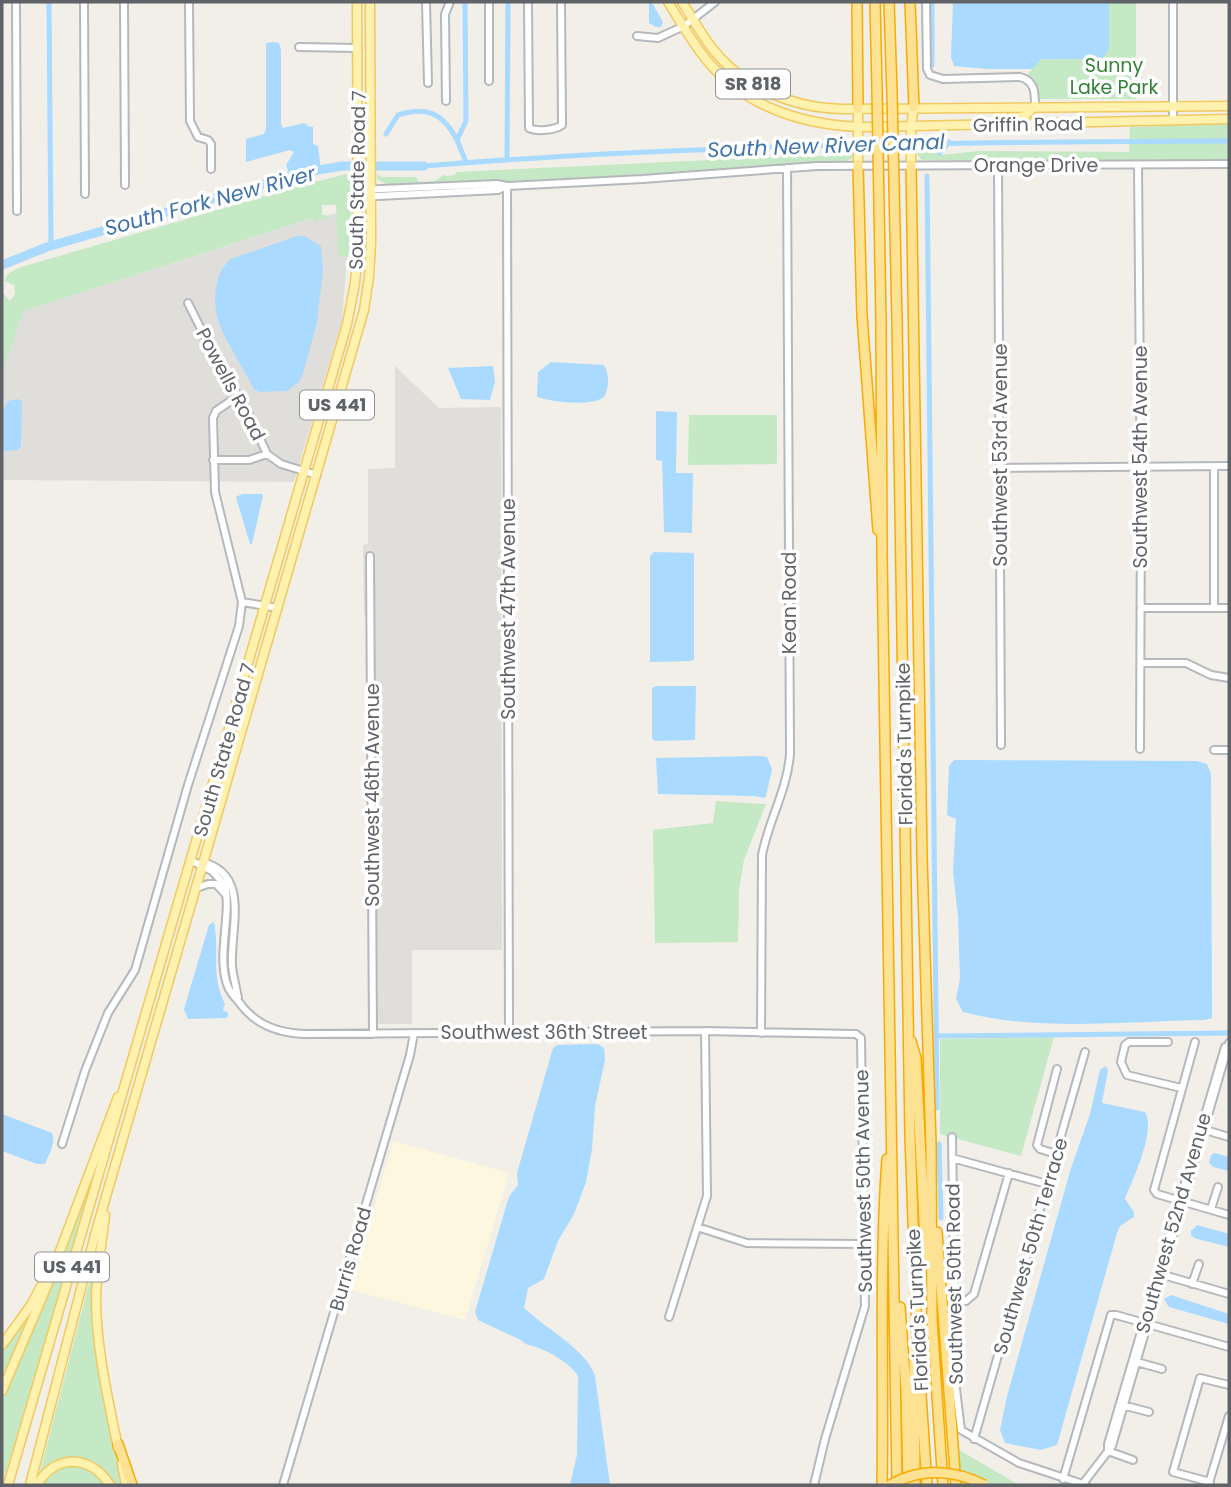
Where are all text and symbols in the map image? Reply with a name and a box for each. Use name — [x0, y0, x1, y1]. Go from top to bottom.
park label: Sunny Lake Park — [1070, 52, 1158, 101]
road number: SR 818 — [716, 70, 790, 98]
street label: South State Road 7 — [342, 90, 373, 270]
street label: Griffin Road — [973, 110, 1083, 139]
water label: South New River Canal — [707, 127, 946, 164]
street label: Orange Drive — [974, 152, 1098, 179]
water label: South Fork New River — [101, 158, 320, 243]
street label: Powells Road — [189, 323, 272, 445]
street label: Southwest 53rd Avenue — [987, 343, 1014, 567]
street label: Southwest 54th Avenue — [1127, 345, 1154, 569]
road number: US 441 — [300, 390, 374, 419]
street label: Southwest 47th Avenue — [495, 498, 522, 720]
street label: Kean Road — [776, 552, 803, 654]
street label: South State Road 7 — [187, 660, 262, 840]
street label: Florida's Turnpike — [890, 662, 919, 826]
street label: Southwest 46th Avenue — [359, 683, 386, 907]
street label: Southwest 36th Street — [441, 1019, 648, 1046]
street label: Southwest 50th Avenue — [848, 1069, 879, 1293]
street label: Southwest 52nd Avenue — [1129, 1110, 1218, 1336]
street label: Southwest 50th Terrace — [987, 1135, 1074, 1358]
street label: Southwest 50th Road — [939, 1183, 970, 1385]
street label: Burris Road — [323, 1204, 378, 1314]
street label: Florida's Turnpike — [900, 1228, 935, 1392]
road number: US 441 — [35, 1252, 109, 1282]

